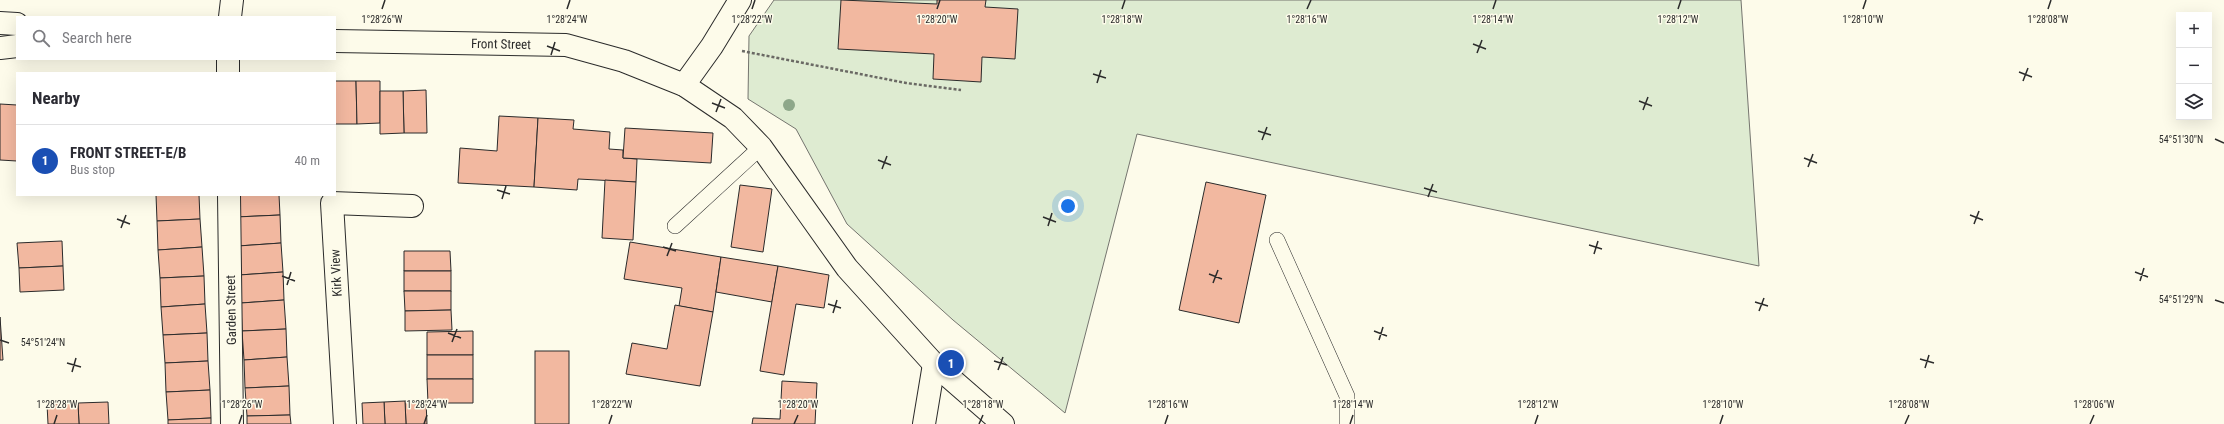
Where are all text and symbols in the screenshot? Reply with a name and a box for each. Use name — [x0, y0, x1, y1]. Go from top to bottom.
map controls — [2176, 12, 2212, 120]
button: + — [2176, 12, 2212, 48]
text: 1°28'26"W — [362, 14, 403, 25]
text: 1°28'24"W — [547, 14, 588, 25]
text: 1°28'22"W — [732, 14, 773, 25]
text: 1°28'20"W — [917, 14, 958, 25]
text: 1°28'18"W — [1102, 14, 1143, 25]
text: 1°28'16"W — [1287, 14, 1328, 25]
text: 1°28'14"W — [1473, 14, 1514, 25]
text: 1°28'12"W — [1658, 14, 1699, 25]
text: 1°28'10"W — [1843, 14, 1884, 25]
text: 1°28'08"W — [2028, 14, 2069, 25]
search box — [16, 16, 336, 60]
icon: search — [30, 27, 52, 49]
text: Search here — [62, 29, 132, 47]
street label: Front Street — [471, 36, 531, 52]
button: − — [2176, 48, 2212, 84]
button: layers — [2176, 84, 2212, 120]
text: Nearby — [32, 88, 80, 108]
text: 54°51'30"N — [2159, 134, 2203, 145]
text: FRONT STREET-E/B — [70, 144, 186, 162]
text: 1 — [42, 153, 48, 168]
text: 40 m — [294, 153, 320, 168]
text: Bus stop — [70, 162, 115, 177]
your location — [1058, 196, 1078, 216]
street label: Kirk View — [327, 248, 345, 297]
street label: Garden Street — [223, 275, 239, 345]
text: 54°51'29"N — [2159, 294, 2203, 305]
text: 54°51'24"N — [21, 337, 65, 348]
pin: 1 — [938, 348, 964, 378]
text: 1°28'28"W — [37, 399, 78, 410]
text: 1°28'26"W — [222, 399, 263, 410]
text: 1°28'24"W — [407, 399, 448, 410]
text: 1°28'22"W — [592, 399, 633, 410]
text: 1°28'20"W — [778, 399, 819, 410]
text: 1°28'18"W — [963, 399, 1004, 410]
text: 1°28'16"W — [1148, 399, 1189, 410]
text: 1°28'14"W — [1333, 399, 1374, 410]
text: 1°28'12"W — [1518, 399, 1559, 410]
text: 1°28'10"W — [1703, 399, 1744, 410]
text: 1°28'08"W — [1889, 399, 1930, 410]
text: 1°28'06"W — [2074, 399, 2115, 410]

